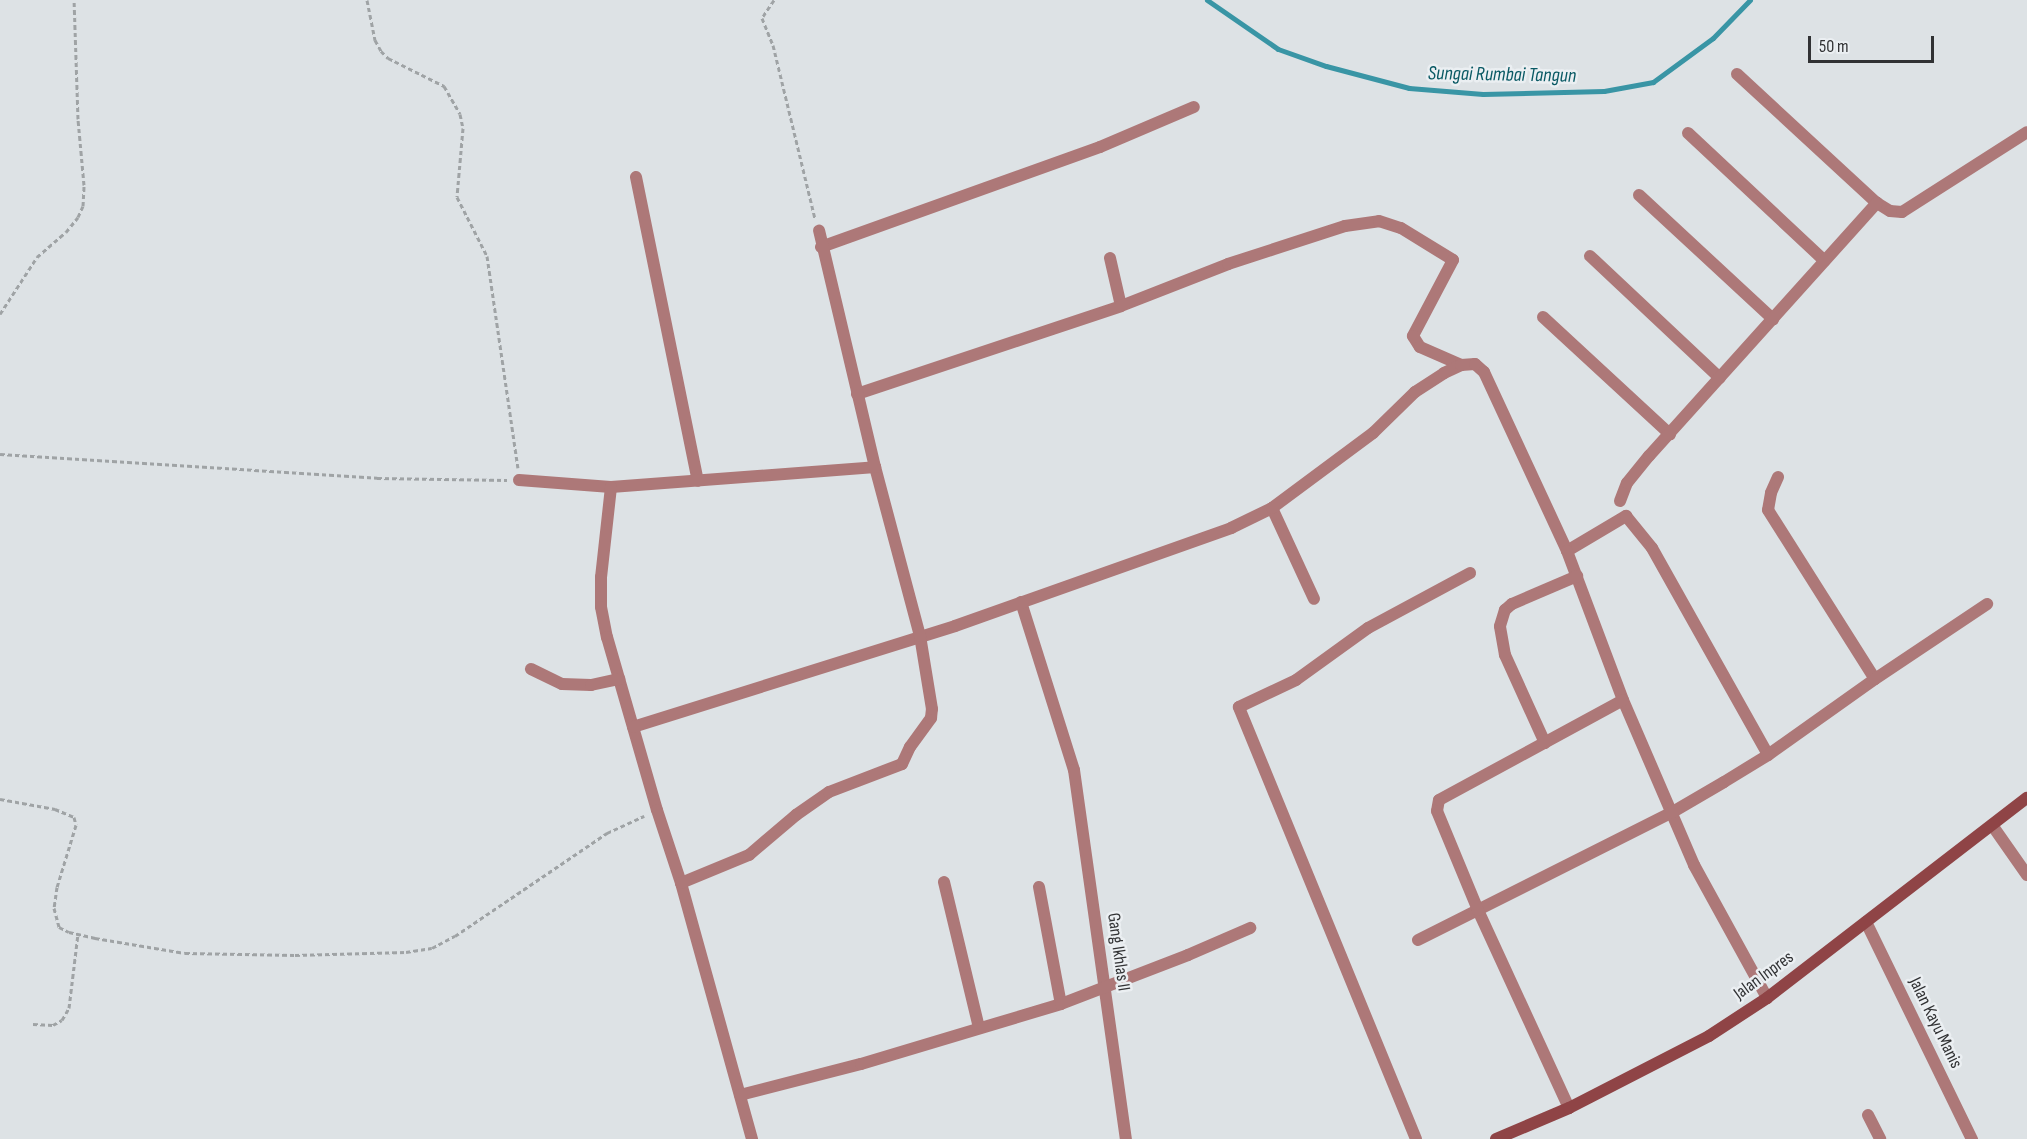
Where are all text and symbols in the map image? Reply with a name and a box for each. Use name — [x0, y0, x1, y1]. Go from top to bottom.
scale bar — [1811, 24, 1937, 62]
text: 50 m — [1819, 36, 1849, 57]
water label: Sungai Rumbai Tangun — [1428, 62, 1576, 88]
street label: Gang Ikhlas II — [1102, 912, 1134, 992]
street label: Jalan Inpres — [1730, 947, 1798, 1005]
street label: Jalan Kayu Manis — [1904, 974, 1966, 1072]

